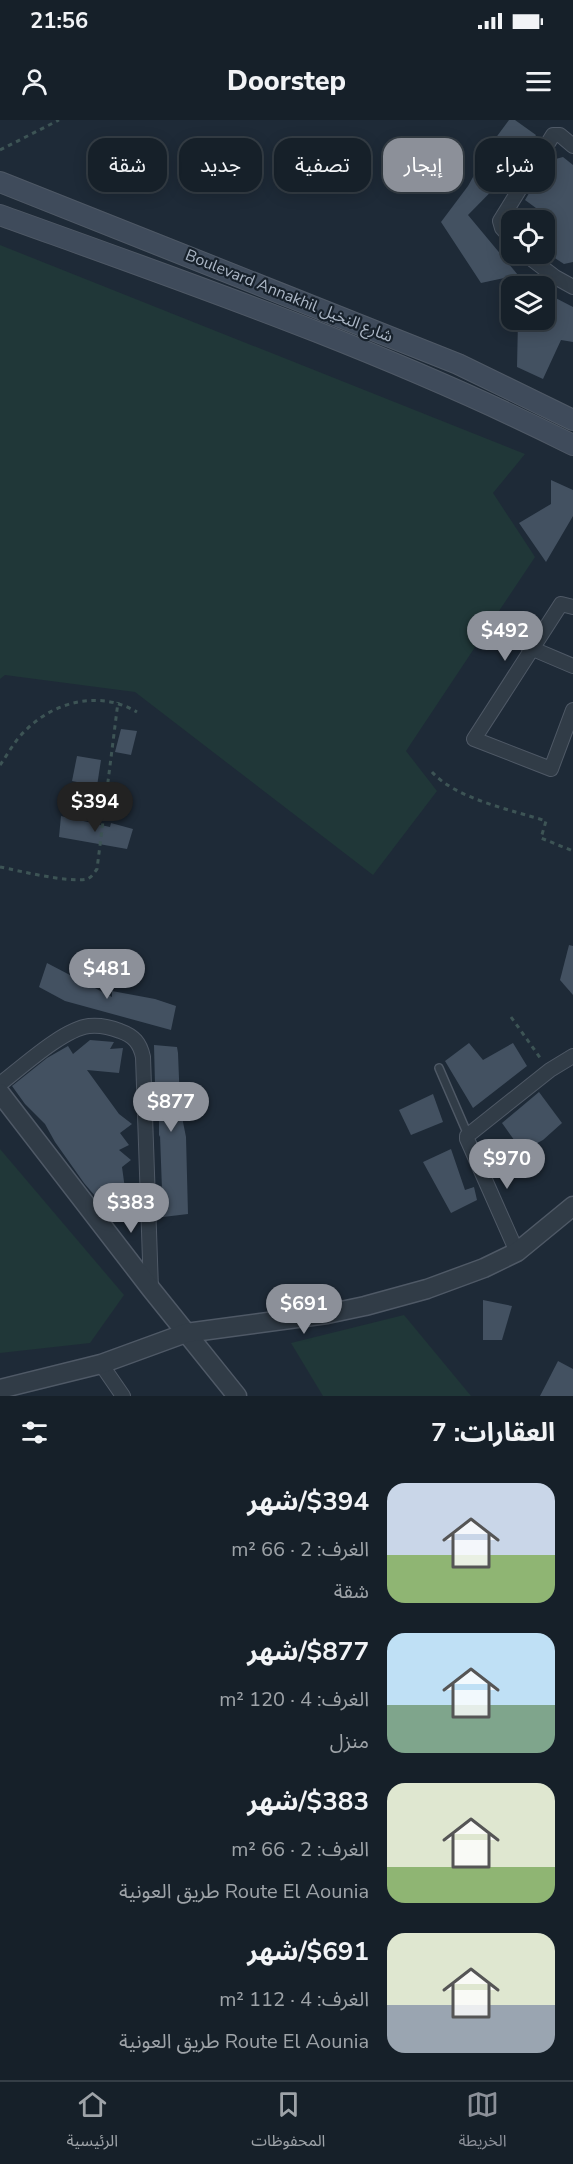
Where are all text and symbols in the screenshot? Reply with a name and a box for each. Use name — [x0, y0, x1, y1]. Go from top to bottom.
text: 21:56 — [30, 6, 88, 36]
text: Doorstep — [227, 63, 346, 100]
icon: person — [18, 65, 51, 98]
icon: menu — [522, 65, 555, 98]
chip: شقة — [88, 138, 167, 192]
chip: جديد — [179, 138, 262, 192]
chip: تصفية — [274, 138, 371, 192]
chip: إيجار — [383, 138, 463, 192]
chip: شراء — [475, 138, 555, 192]
map controls — [501, 210, 555, 330]
button: locate — [501, 210, 555, 264]
street label: Boulevard Annakhil شارع النخيل — [182, 244, 396, 349]
button: layers — [501, 276, 555, 330]
pin: $492 — [469, 611, 541, 662]
text: $492 — [481, 617, 529, 644]
pin: $394 — [59, 782, 131, 833]
text: $394 — [71, 788, 119, 815]
pin: $481 — [71, 949, 143, 1000]
text: $481 — [83, 955, 131, 982]
pin: $877 — [135, 1082, 207, 1133]
text: $877 — [147, 1088, 195, 1115]
pin: $970 — [471, 1139, 543, 1190]
text: $970 — [483, 1145, 531, 1172]
pin: $383 — [95, 1183, 167, 1234]
text: $383 — [107, 1189, 155, 1216]
pin: $691 — [268, 1284, 340, 1335]
text: $691 — [280, 1290, 328, 1317]
text: العقارات: 7 — [431, 1415, 555, 1450]
icon: filters — [18, 1416, 51, 1449]
text: $394/شهر — [247, 1484, 369, 1519]
icon: home — [435, 1507, 507, 1579]
text: الغرف: 2 · 66 m² — [231, 1536, 369, 1563]
text: شقة — [334, 1578, 369, 1605]
text: $877/شهر — [247, 1634, 369, 1669]
icon: home — [435, 1657, 507, 1729]
text: الغرف: 4 · 120 m² — [219, 1686, 369, 1713]
text: منزل — [330, 1728, 369, 1755]
text: $383/شهر — [247, 1784, 369, 1819]
icon: home — [435, 1807, 507, 1879]
text: الغرف: 2 · 66 m² — [231, 1836, 369, 1863]
text: Route El Aounia طريق العونية — [119, 1878, 369, 1905]
text: $691/شهر — [247, 1934, 369, 1969]
icon: home — [435, 1957, 507, 2029]
text: الغرف: 4 · 112 m² — [219, 1986, 369, 2013]
text: Route El Aounia طريق العونية — [119, 2028, 369, 2055]
tab: الرئيسية — [67, 2088, 118, 2158]
tab: المحفوظات — [251, 2088, 325, 2158]
tab: الخريطة — [459, 2088, 506, 2158]

